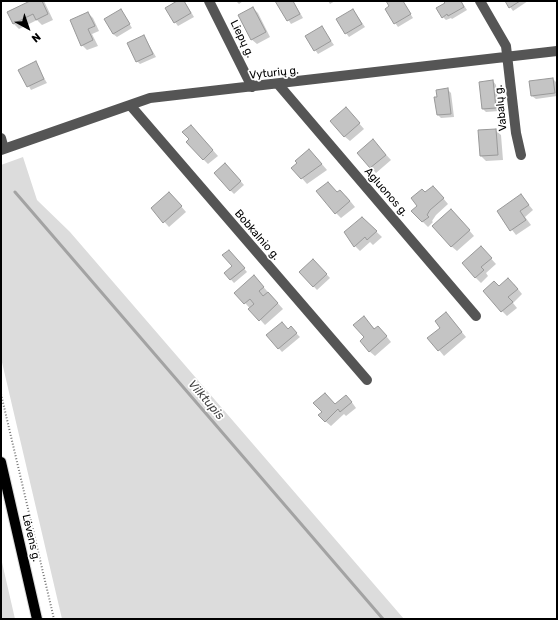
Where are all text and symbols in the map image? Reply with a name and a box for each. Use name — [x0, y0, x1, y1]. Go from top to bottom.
north arrow — [8, 8, 48, 48]
street label: Liepų g. — [227, 18, 257, 60]
text: N — [29, 30, 43, 45]
street label: Vyturių g. — [249, 64, 299, 82]
street label: Vabalų g. — [492, 84, 510, 132]
street label: Agluonos g. — [361, 165, 411, 219]
street label: Bobkalnio g. — [232, 207, 282, 263]
water label: Vilktupis — [185, 377, 227, 423]
street label: Lėvens g. — [19, 513, 43, 563]

